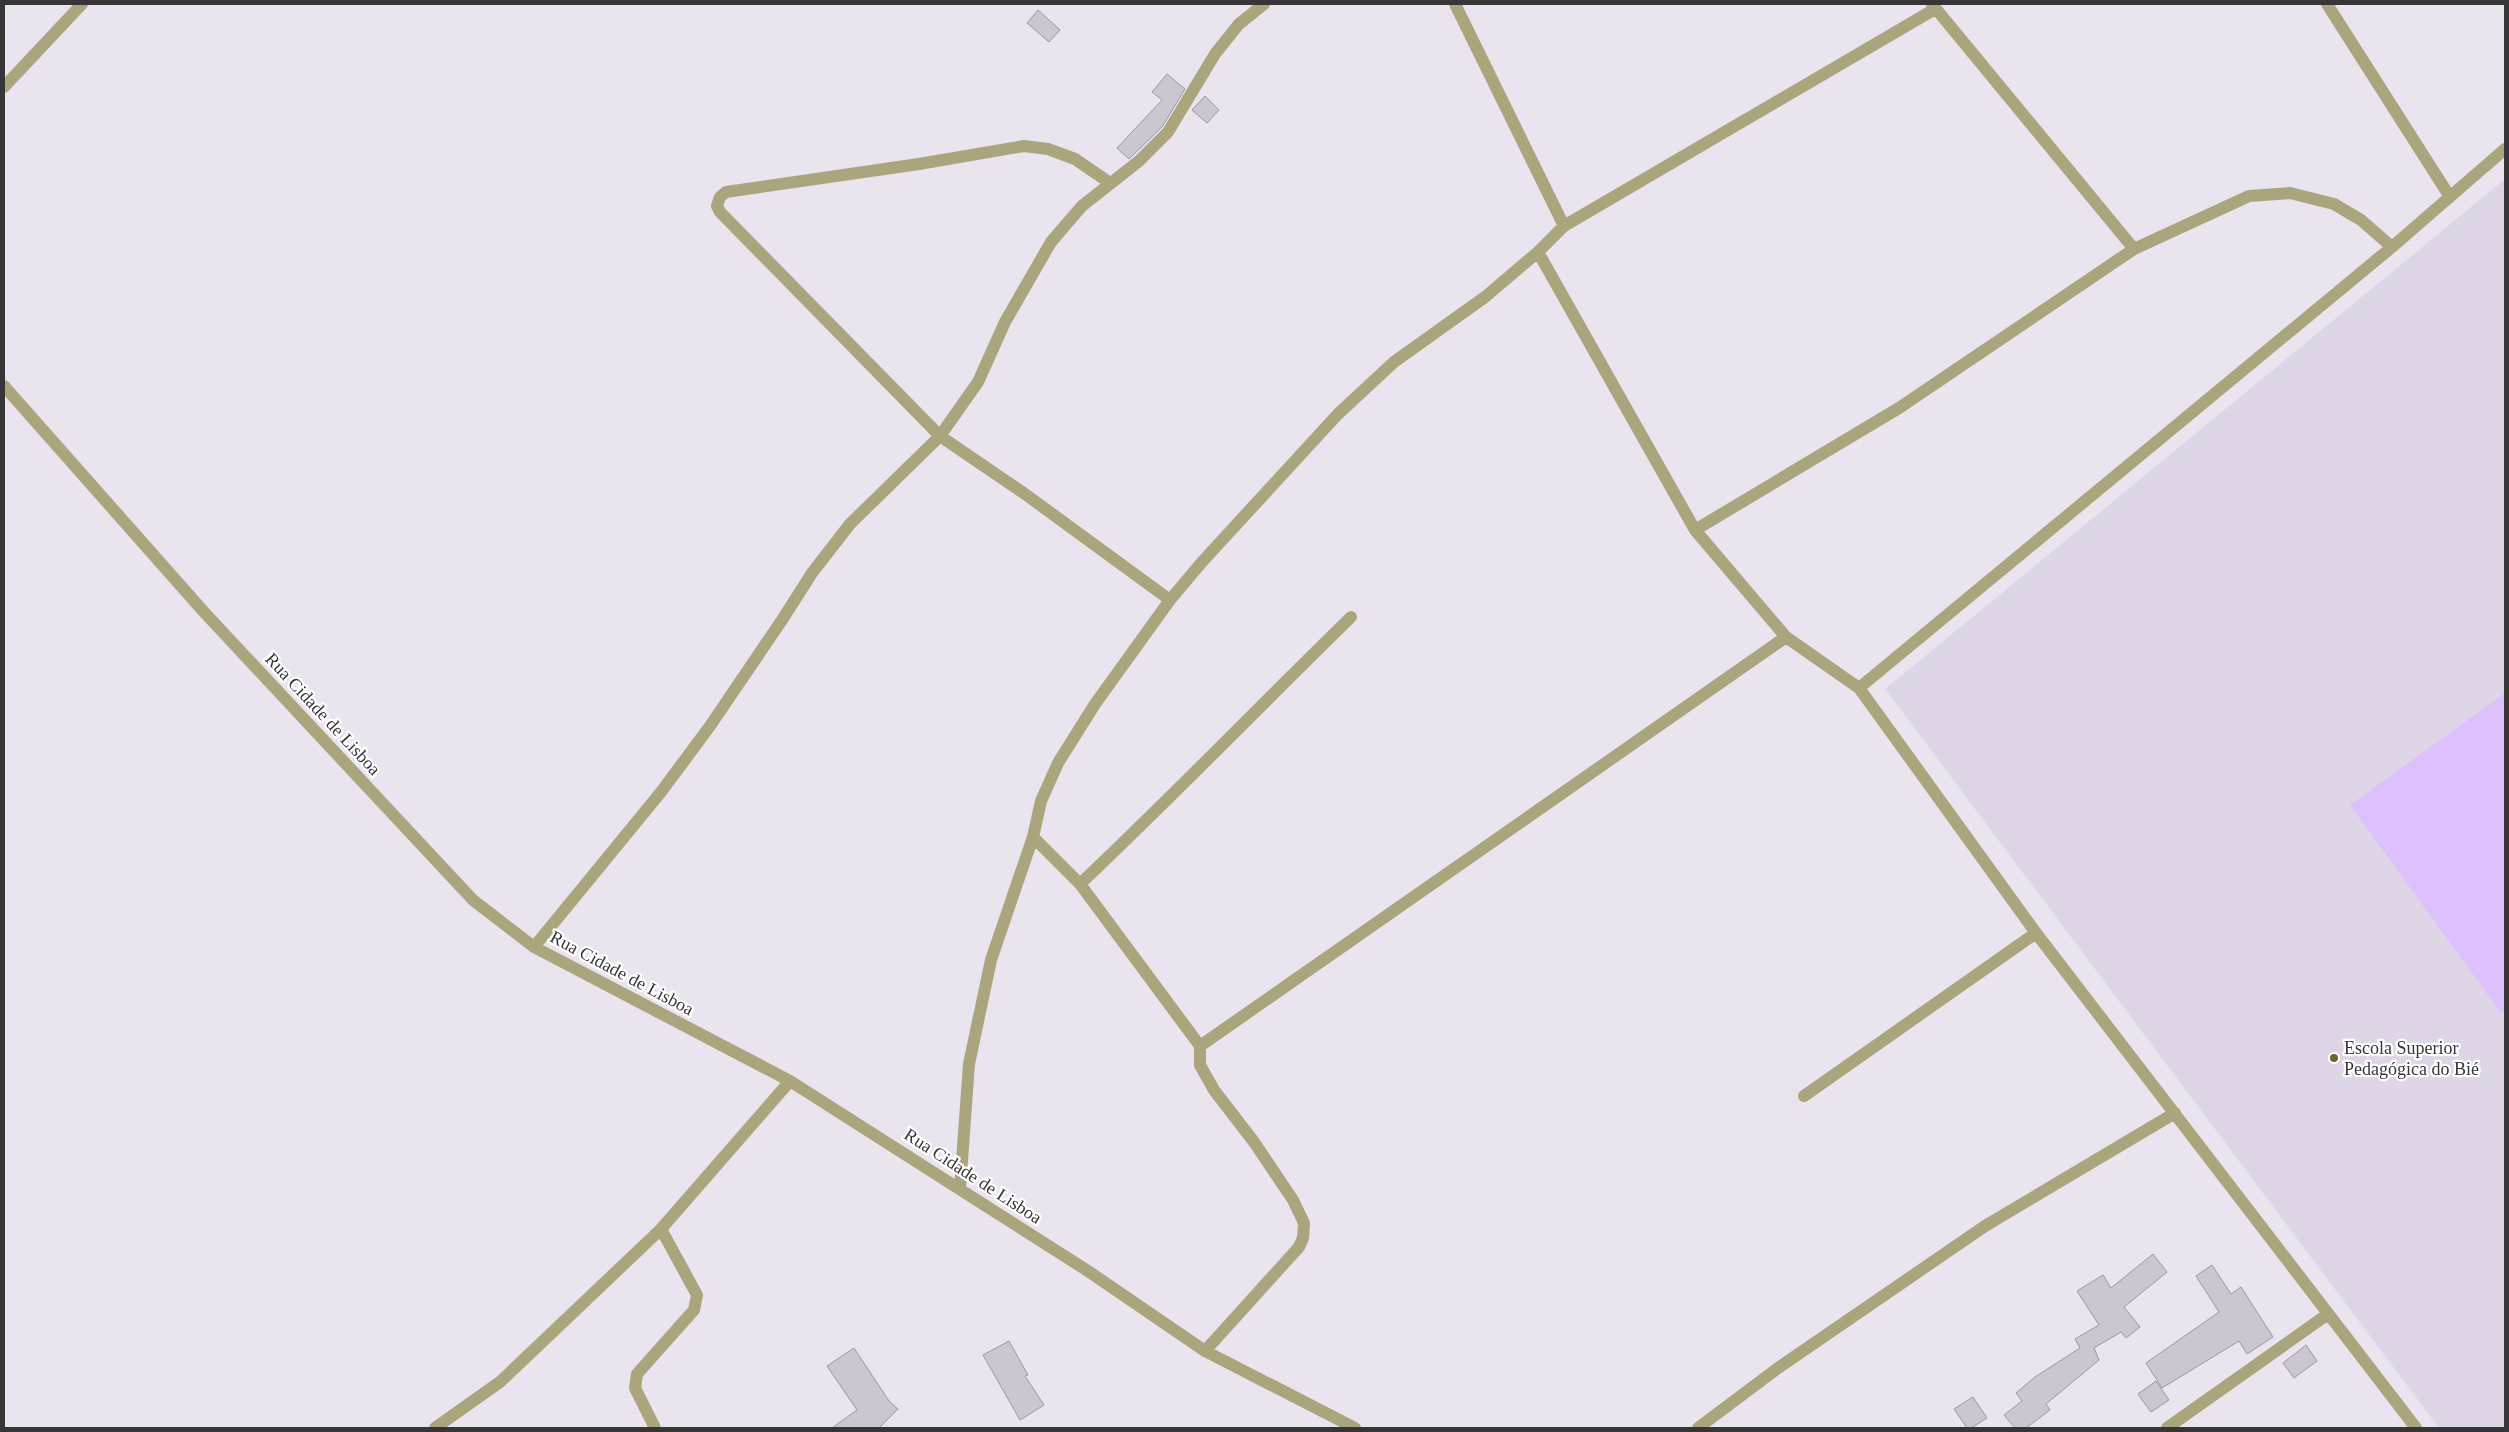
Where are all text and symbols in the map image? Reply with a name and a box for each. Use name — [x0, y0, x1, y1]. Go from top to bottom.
street label: Rua Cidade de Lisboa — [261, 649, 385, 779]
street label: Rua Cidade de Lisboa — [547, 927, 697, 1019]
place label: Escola Superior Pedagógica do Bié — [2344, 1038, 2479, 1079]
marker: Escola Superior Pedagógica do Bié — [2328, 1052, 2340, 1064]
street label: Rua Cidade de Lisboa — [901, 1124, 1045, 1228]

